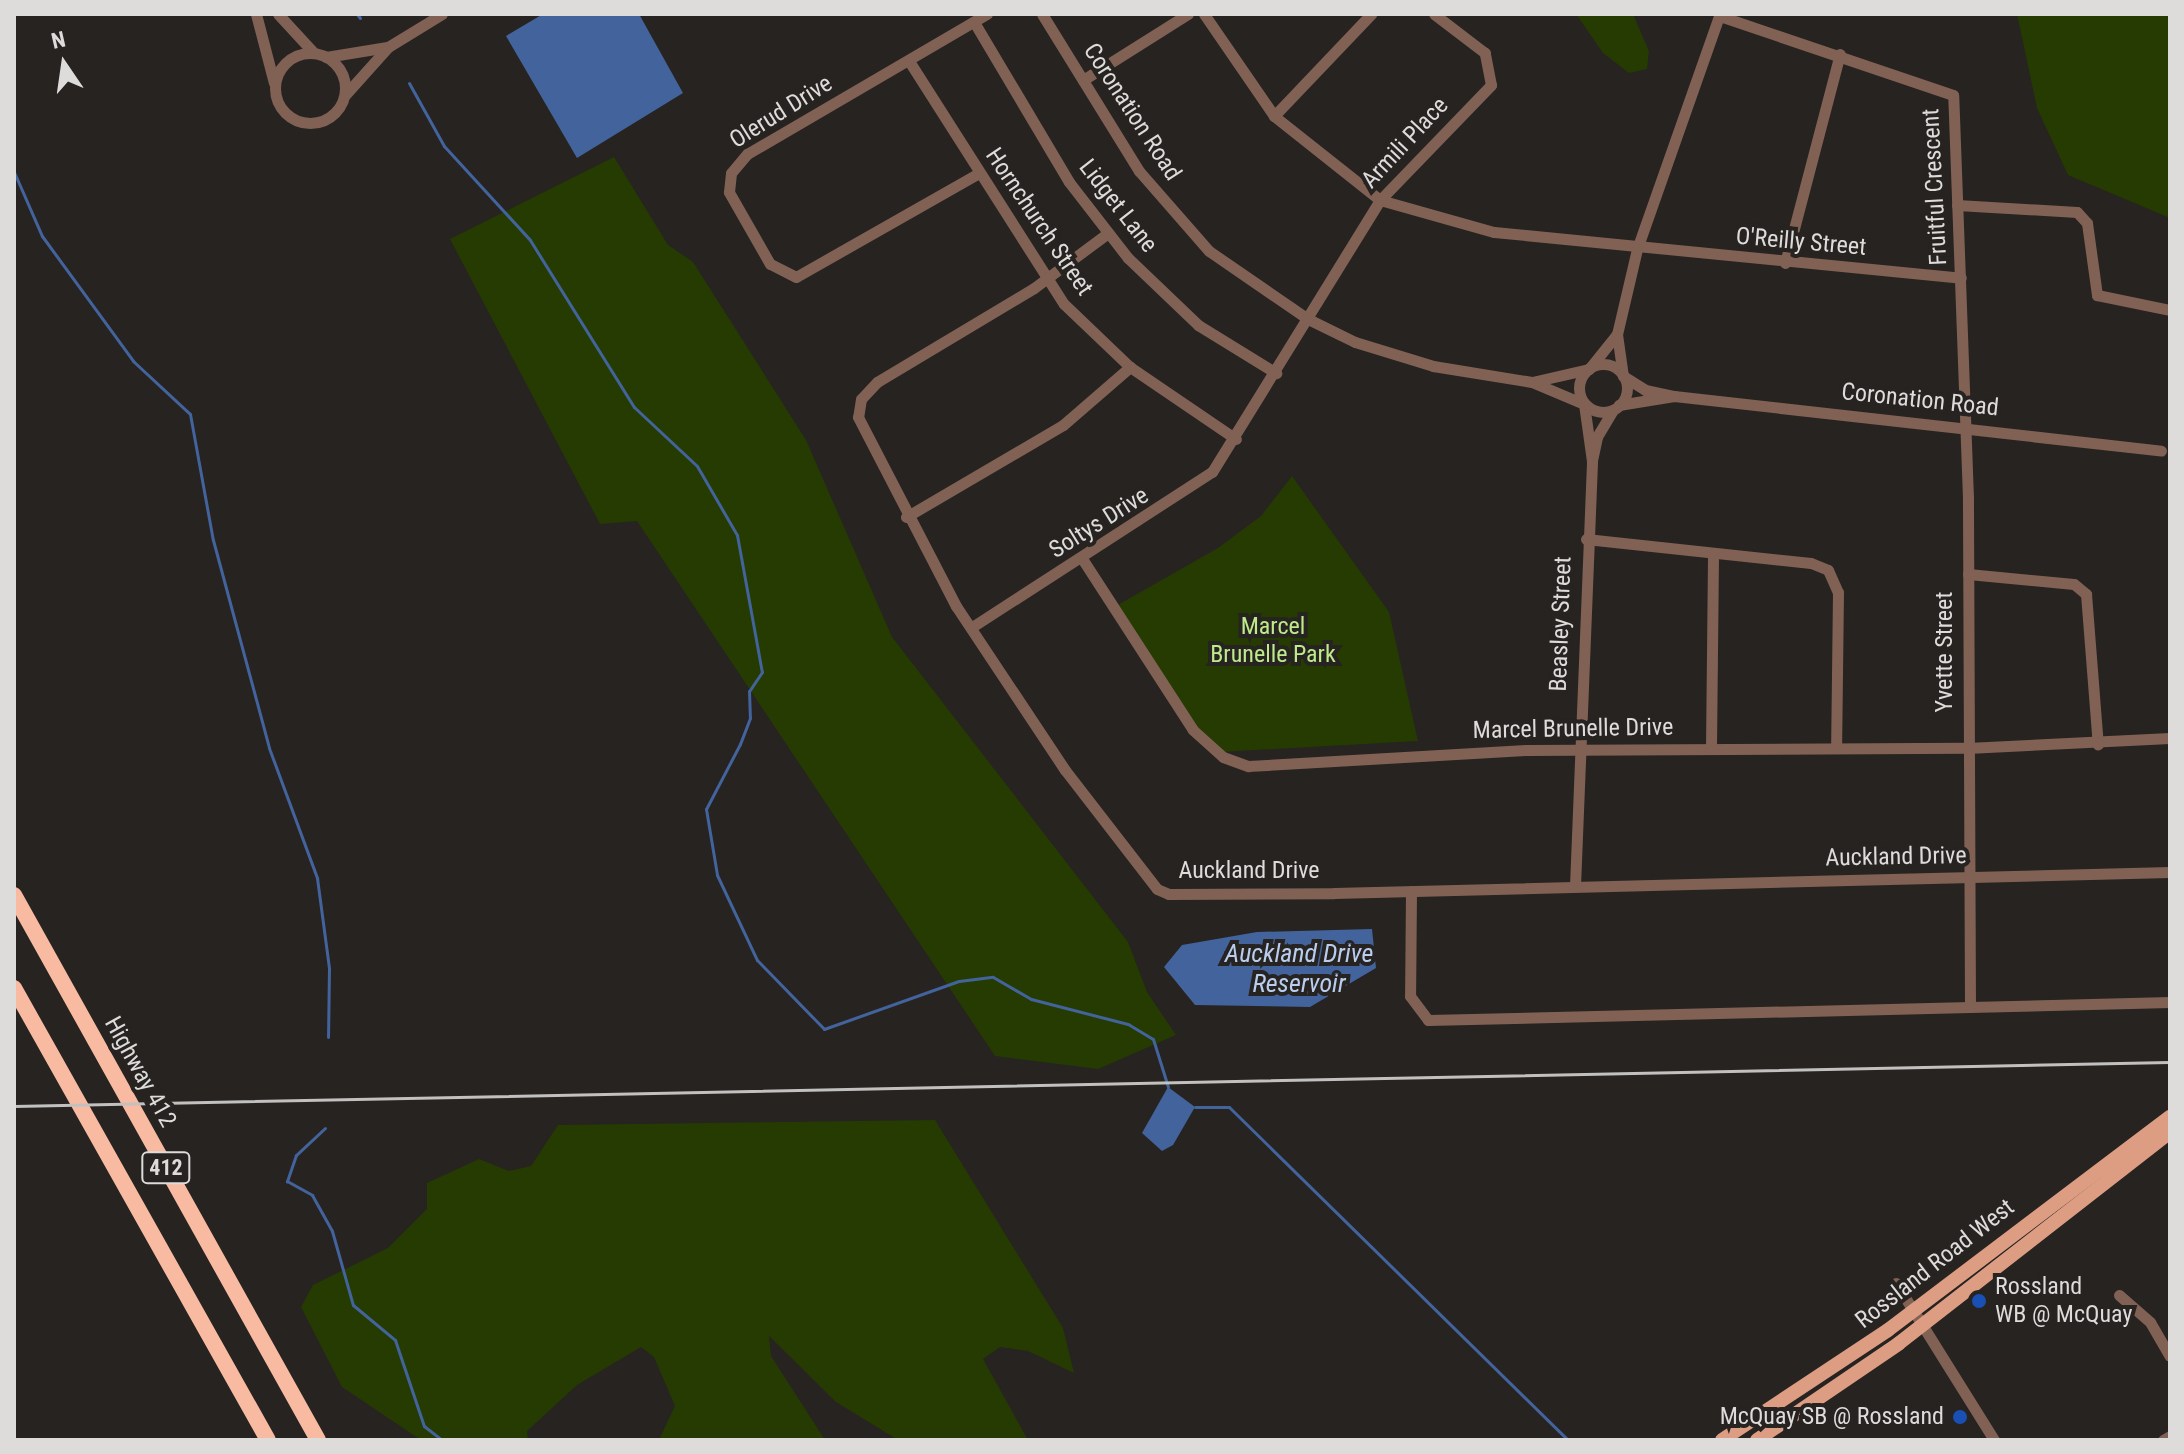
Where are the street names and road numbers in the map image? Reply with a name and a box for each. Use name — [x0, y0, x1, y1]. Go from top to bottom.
street label: Coronation Road — [1077, 38, 1187, 186]
street label: Olerud Drive — [724, 69, 838, 155]
street label: Armili Place — [1356, 92, 1454, 194]
street label: Fruitful Crescent — [1917, 108, 1953, 266]
street label: Hornchurch Street — [979, 143, 1099, 301]
street label: Lidget Lane — [1073, 154, 1163, 258]
street label: O'Reilly Street — [1735, 222, 1867, 262]
street label: Coronation Road — [1840, 377, 2000, 423]
street label: Soltys Drive — [1044, 481, 1154, 565]
street label: Beasley Street — [1544, 556, 1578, 692]
street label: Yvette Street — [1931, 592, 1959, 712]
street label: Marcel Brunelle Drive — [1472, 713, 1674, 745]
street label: Auckland Drive — [1825, 841, 1967, 873]
street label: Auckland Drive — [1178, 857, 1320, 885]
street label: Highway 412 — [98, 1012, 182, 1132]
road number: 412 — [140, 1150, 192, 1186]
street label: Rossland Road West — [1850, 1193, 2020, 1335]

